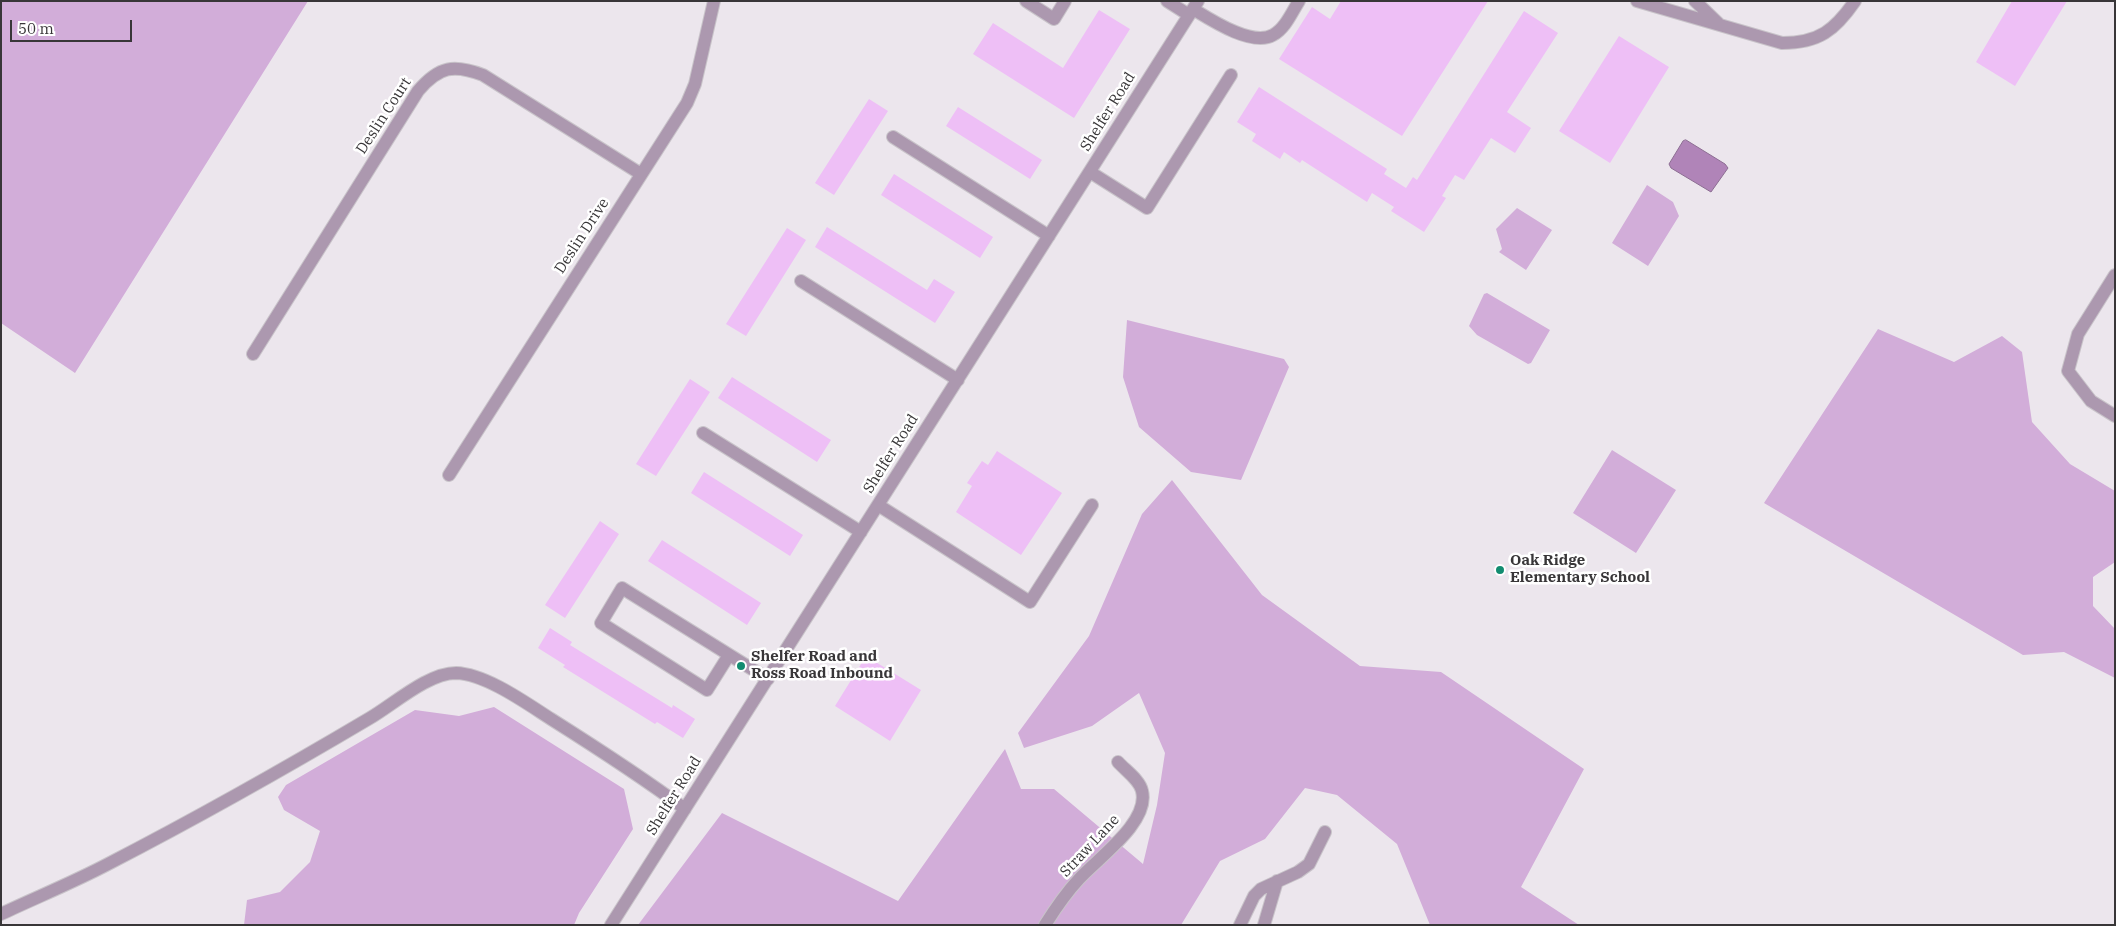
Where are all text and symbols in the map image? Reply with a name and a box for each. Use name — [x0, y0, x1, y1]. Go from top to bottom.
scale bar — [12, 10, 135, 42]
text: 50 m — [18, 19, 54, 38]
street label: Shelfer Road — [1077, 69, 1139, 155]
street label: Deslin Court — [353, 74, 415, 158]
street label: Deslin Drive — [551, 195, 613, 277]
street label: Shelfer Road — [860, 411, 922, 497]
place label: Oak Ridge Elementary School — [1510, 552, 1650, 587]
marker: Oak Ridge Elementary School — [1494, 564, 1506, 576]
place label: Shelfer Road and Ross Road Inbound — [751, 648, 893, 683]
marker: Shelfer Road and Ross Road Inbound — [735, 660, 747, 672]
street label: Shelfer Road — [643, 753, 705, 839]
street label: Straw Lane — [1057, 811, 1123, 881]

